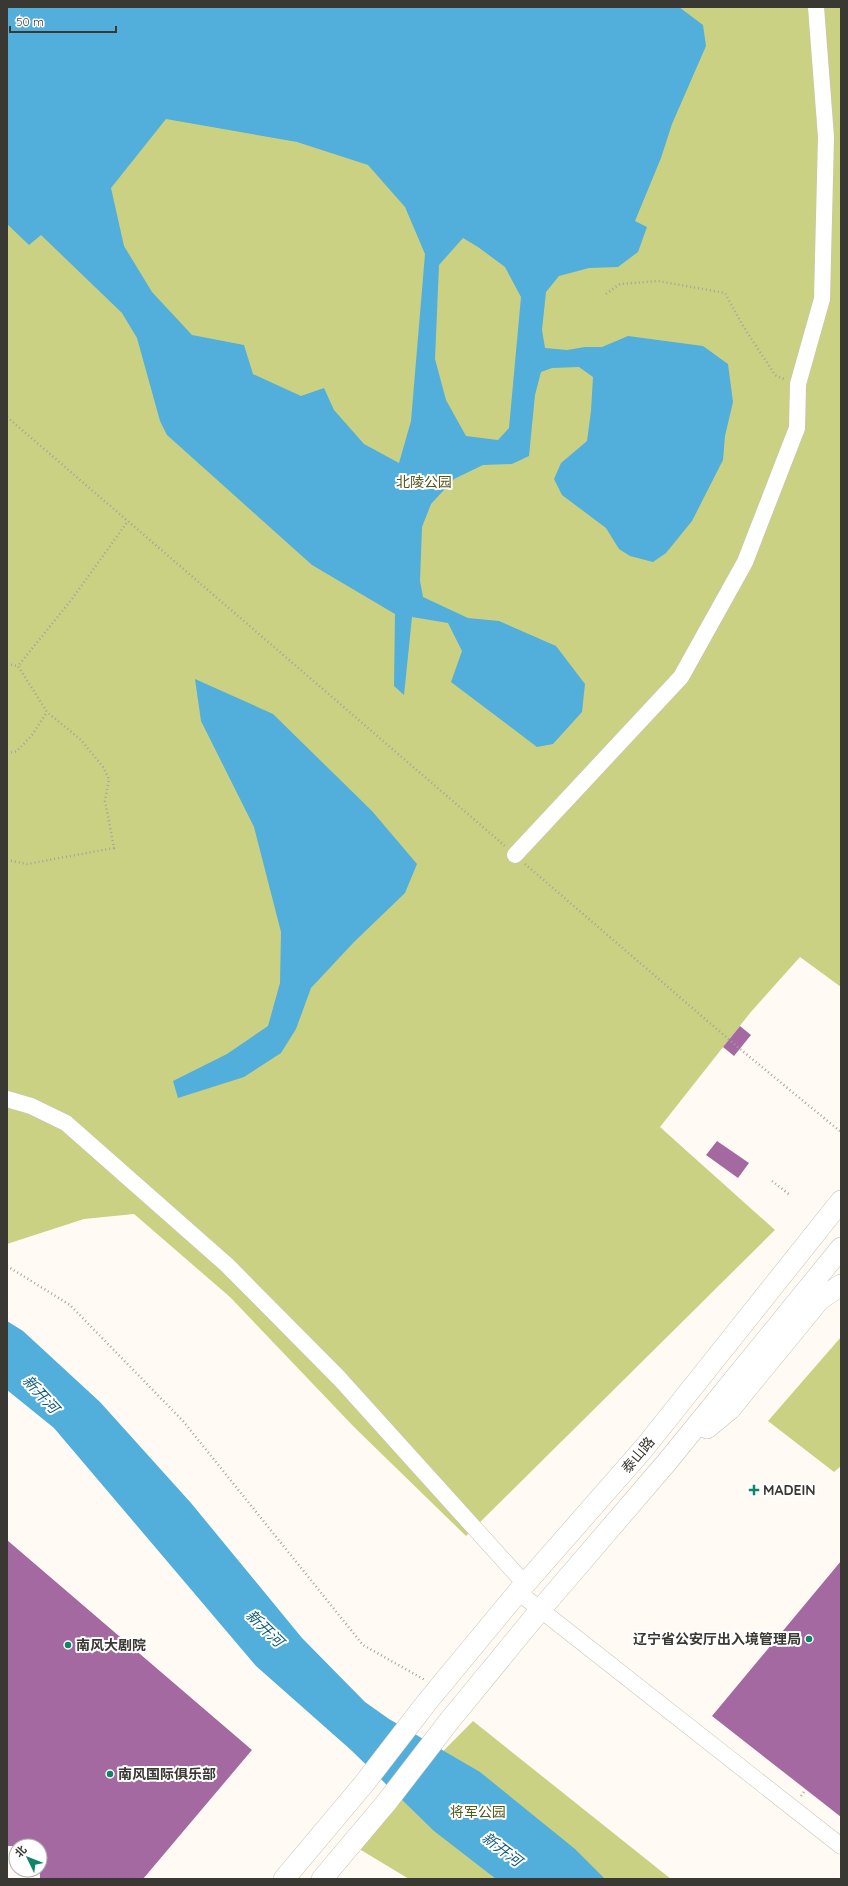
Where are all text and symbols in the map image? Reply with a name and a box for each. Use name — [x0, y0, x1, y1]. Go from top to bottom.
scale bar — [10, 8, 116, 34]
text: 50 m — [16, 14, 44, 29]
park label: 北陵公园 — [396, 473, 452, 491]
water label: 新开河 — [19, 1371, 65, 1419]
street label: 泰山路 — [618, 1433, 658, 1477]
place label: MADEIN — [763, 1481, 816, 1499]
marker: MADEIN — [748, 1484, 760, 1496]
water label: 新开河 — [242, 1606, 290, 1653]
place label: 辽宁省公安厅出入境管理局 — [633, 1630, 801, 1648]
marker: 辽宁省公安厅出入境管理局 — [804, 1634, 814, 1644]
place label: 南风大剧院 — [76, 1636, 146, 1654]
marker: 南风大剧院 — [63, 1640, 73, 1650]
place label: 南风国际俱乐部 — [118, 1765, 216, 1783]
marker: 南风国际俱乐部 — [105, 1769, 115, 1779]
park label: 将军公园 — [450, 1803, 506, 1821]
water label: 新开河 — [478, 1828, 528, 1872]
north arrow — [8, 1838, 48, 1878]
text: 北 — [12, 1842, 30, 1860]

